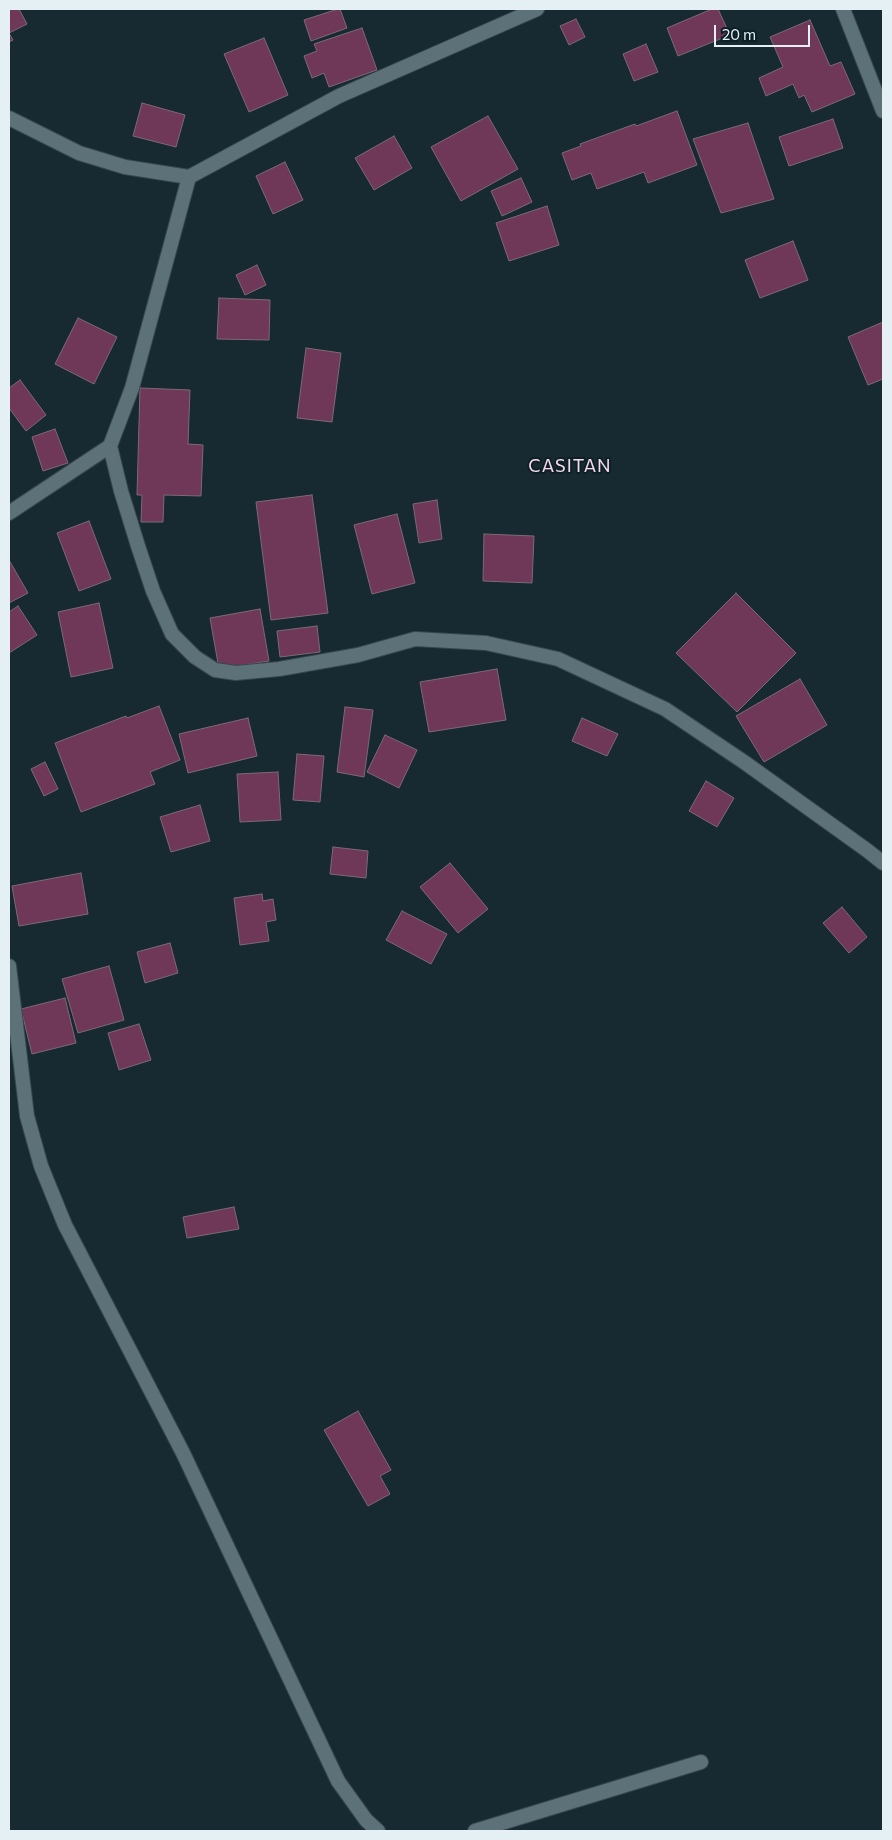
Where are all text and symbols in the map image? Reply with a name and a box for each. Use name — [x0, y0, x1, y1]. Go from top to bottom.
scale bar — [717, 15, 813, 47]
text: 20 m — [722, 25, 756, 43]
district label: CASITAN — [527, 455, 613, 477]

